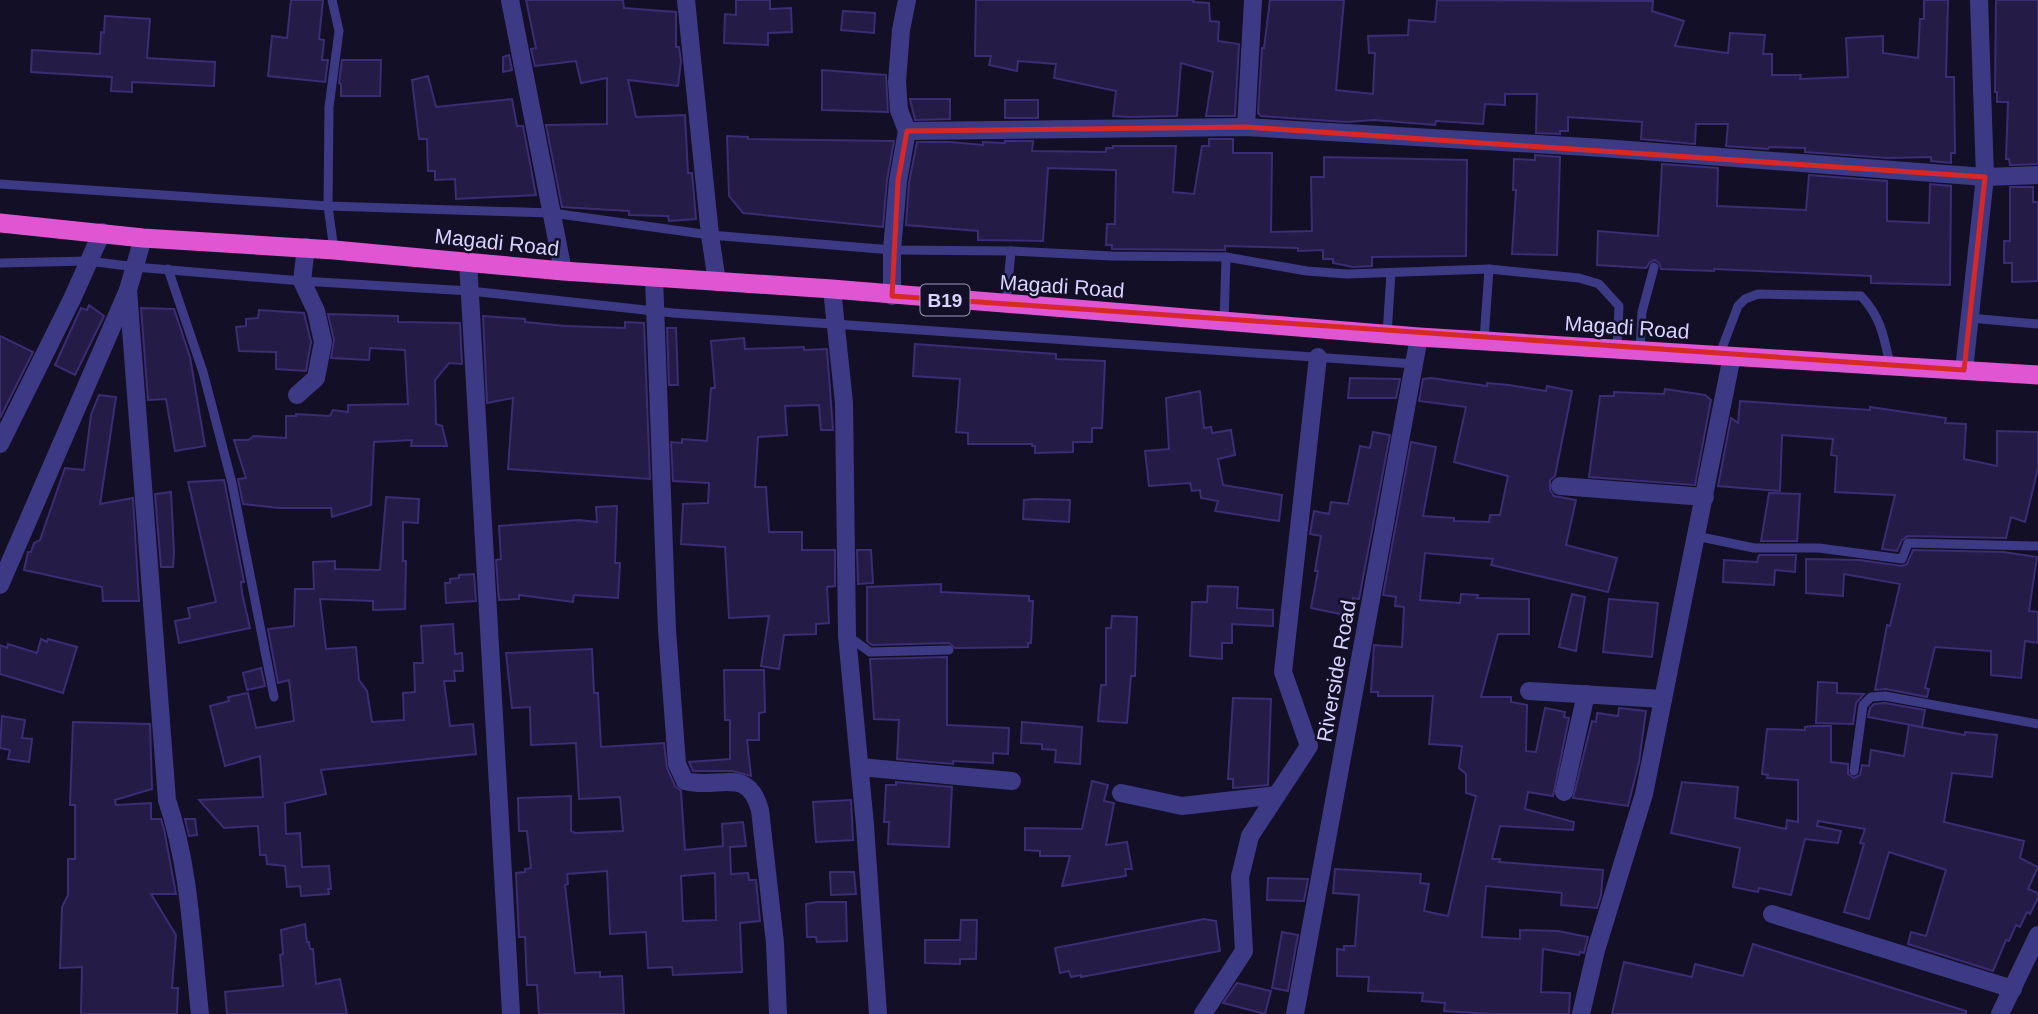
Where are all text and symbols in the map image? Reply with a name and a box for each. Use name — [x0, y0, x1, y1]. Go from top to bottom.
street label: Magadi Road — [434, 224, 560, 260]
street label: Magadi Road — [999, 270, 1125, 302]
road number: B19 — [920, 284, 970, 316]
street label: Magadi Road — [1564, 311, 1690, 343]
street label: Riverside Road — [1312, 598, 1360, 744]

